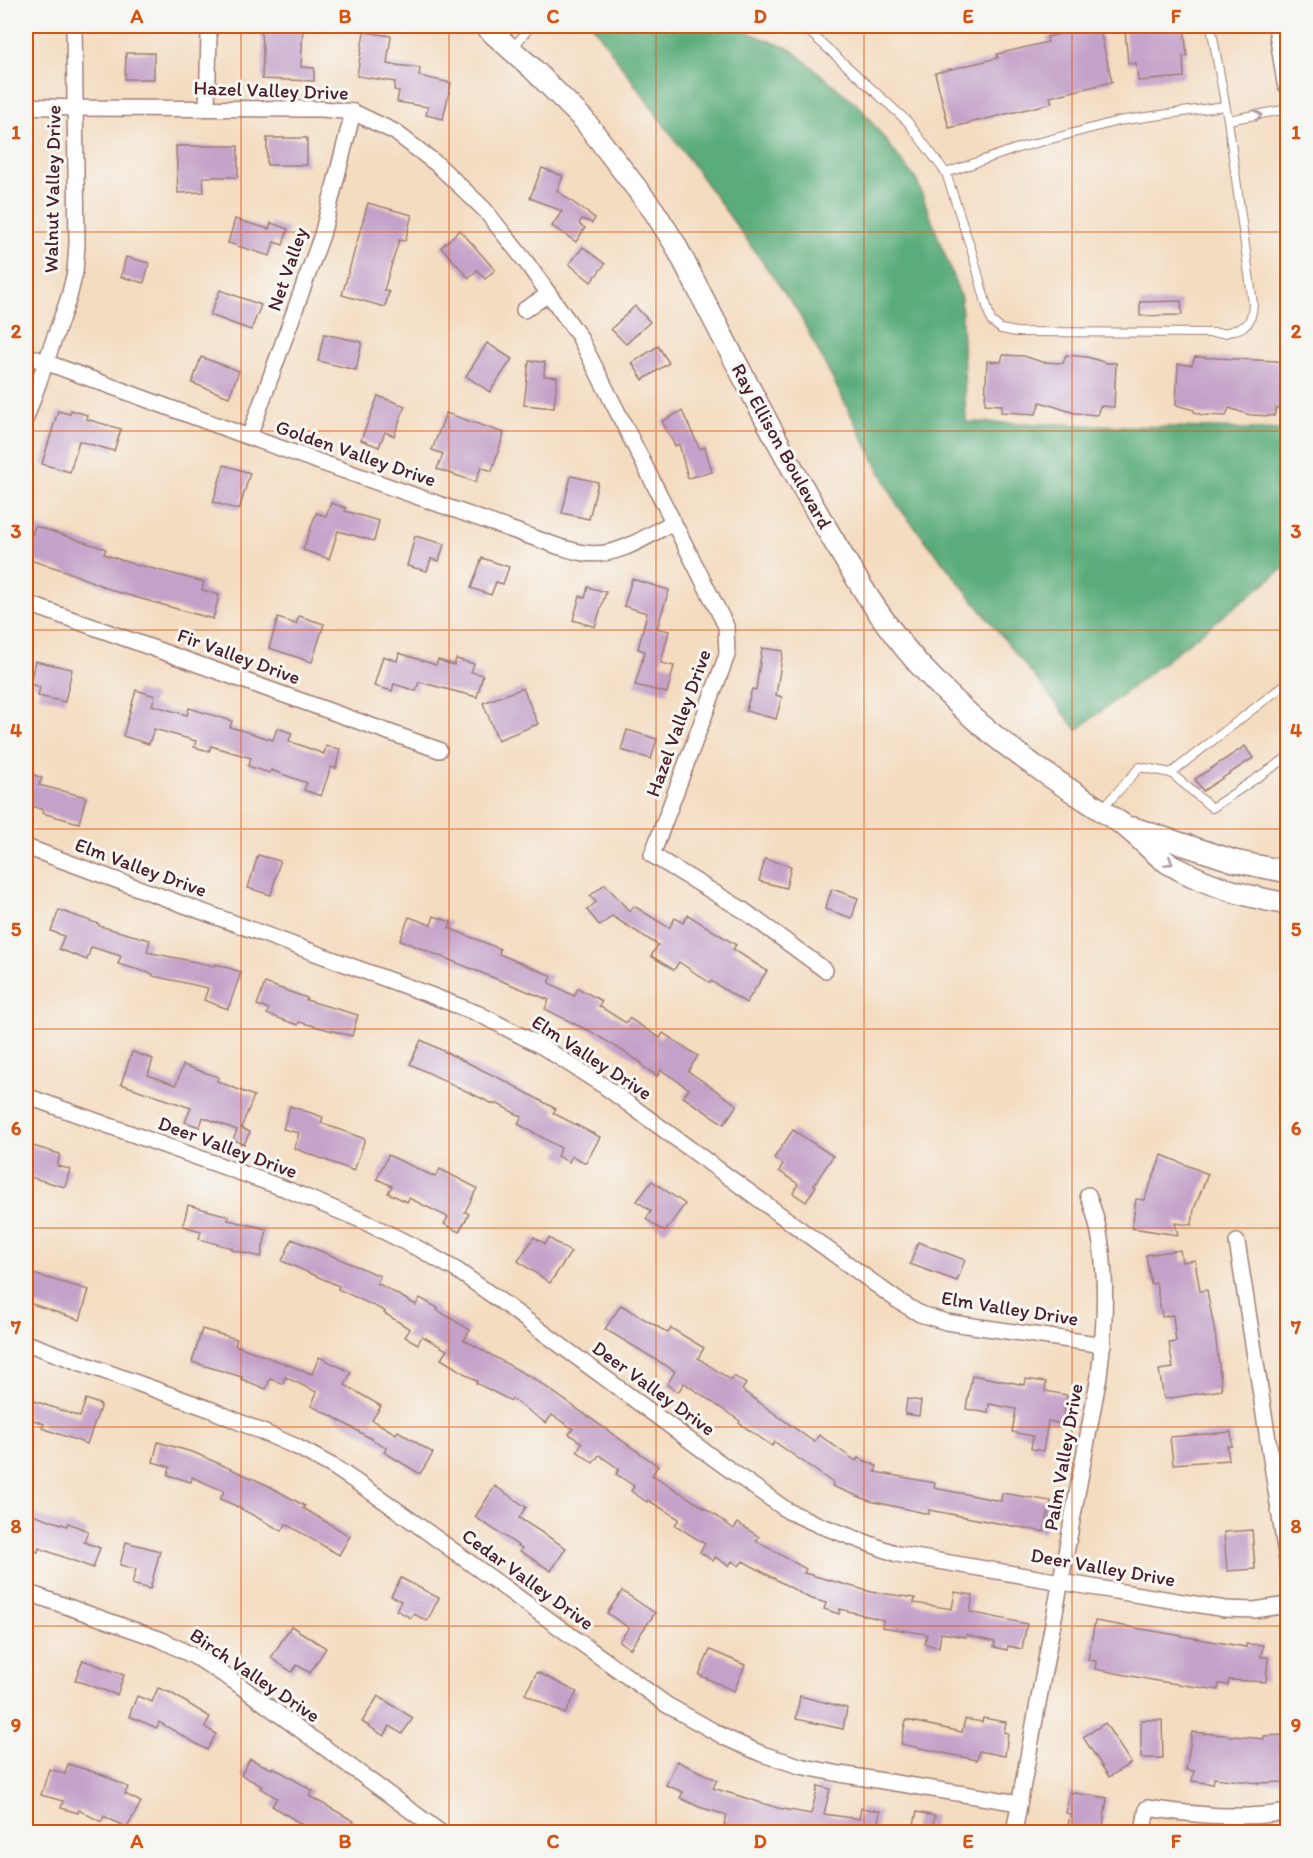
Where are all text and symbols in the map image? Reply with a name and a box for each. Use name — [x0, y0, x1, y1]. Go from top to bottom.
text: A — [130, 4, 144, 28]
text: B — [339, 4, 352, 28]
text: C — [547, 4, 560, 28]
text: D — [753, 4, 767, 28]
text: E — [962, 4, 974, 28]
text: F — [1171, 4, 1182, 28]
street label: Hazel Valley Drive — [193, 75, 349, 105]
street label: Walnut Valley Drive — [39, 105, 65, 273]
one-way arrow — [1253, 109, 1262, 121]
text: 1 — [11, 120, 21, 144]
text: 1 — [1291, 120, 1301, 144]
street label: Net Valley — [261, 223, 313, 314]
text: 2 — [11, 319, 22, 343]
text: 2 — [1291, 319, 1302, 343]
street label: Ray Ellison Boulevard — [727, 359, 837, 533]
street label: Golden Valley Drive — [273, 414, 439, 492]
text: 3 — [11, 519, 22, 543]
text: 3 — [1291, 519, 1302, 543]
street label: Fir Valley Drive — [174, 623, 304, 689]
street label: Hazel Valley Drive — [640, 646, 716, 800]
text: 4 — [10, 718, 22, 742]
text: 4 — [1290, 718, 1302, 742]
street label: Elm Valley Drive — [72, 832, 210, 902]
one-way arrow — [1163, 854, 1173, 866]
text: 5 — [11, 917, 22, 941]
text: 5 — [1291, 917, 1302, 941]
street label: Elm Valley Drive — [527, 1009, 657, 1105]
street label: Deer Valley Drive — [155, 1111, 301, 1183]
text: 6 — [11, 1116, 22, 1140]
text: 6 — [1291, 1116, 1302, 1140]
street label: Elm Valley Drive — [940, 1285, 1080, 1331]
text: 7 — [10, 1315, 21, 1339]
text: 7 — [1290, 1315, 1301, 1339]
street label: Deer Valley Drive — [588, 1335, 720, 1441]
street label: Palm Valley Drive — [1038, 1382, 1088, 1532]
text: 8 — [11, 1514, 22, 1538]
text: 8 — [1291, 1514, 1302, 1538]
street label: Cedar Valley Drive — [457, 1523, 599, 1635]
street label: Deer Valley Drive — [1029, 1542, 1177, 1592]
street label: Birch Valley Drive — [185, 1623, 325, 1727]
text: 9 — [11, 1713, 21, 1737]
text: 9 — [1291, 1713, 1301, 1737]
text: A — [130, 1829, 144, 1853]
text: B — [339, 1829, 352, 1853]
text: C — [547, 1829, 560, 1853]
text: D — [753, 1829, 767, 1853]
text: E — [962, 1829, 974, 1853]
text: F — [1171, 1829, 1182, 1853]

